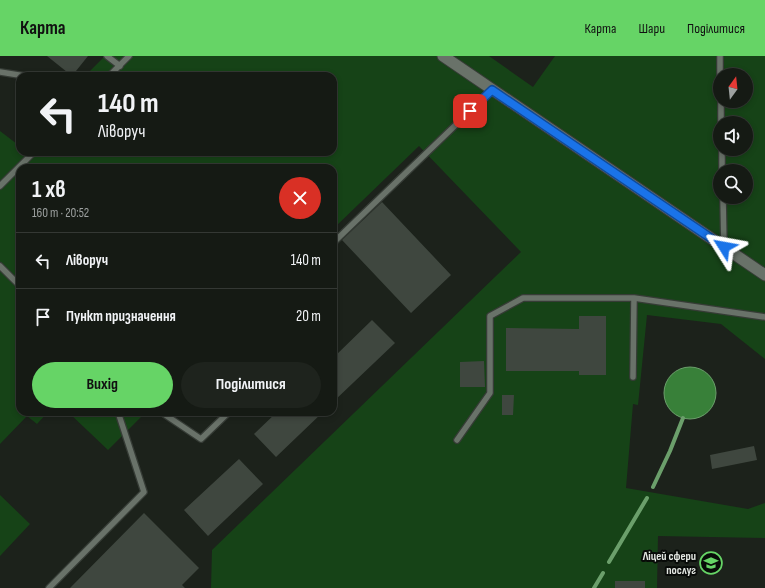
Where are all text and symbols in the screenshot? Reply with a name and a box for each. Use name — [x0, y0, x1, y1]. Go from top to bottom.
text: Карта — [20, 17, 66, 40]
text: Карта — [585, 20, 616, 37]
text: Шари — [638, 20, 665, 37]
text: Поділитися — [687, 20, 745, 37]
north arrow — [713, 68, 753, 108]
map controls — [713, 68, 753, 204]
text: 140 m — [98, 87, 159, 120]
icon: left — [32, 88, 84, 140]
pin — [453, 94, 487, 128]
icon: arrive — [459, 100, 481, 122]
button: sound — [713, 116, 753, 156]
text: Ліворуч — [98, 121, 145, 142]
button: search — [713, 164, 753, 204]
text: 1 хв — [32, 175, 66, 204]
button: close — [279, 177, 321, 219]
text: 160 m · 20:52 — [32, 205, 89, 221]
position arrow — [703, 226, 745, 268]
icon: left — [32, 250, 54, 272]
text: Ліворуч — [66, 251, 108, 270]
text: 140 m — [291, 251, 321, 270]
icon: arrive — [32, 306, 54, 328]
text: Пункт призначення — [66, 307, 176, 326]
text: 20 m — [296, 307, 321, 326]
button: Вихід — [32, 362, 173, 408]
button: Поділитися — [181, 362, 321, 408]
place label: Ліцей сфери послуг — [642, 549, 696, 578]
school or university icon: Ліцей сфери послуг — [698, 550, 724, 576]

